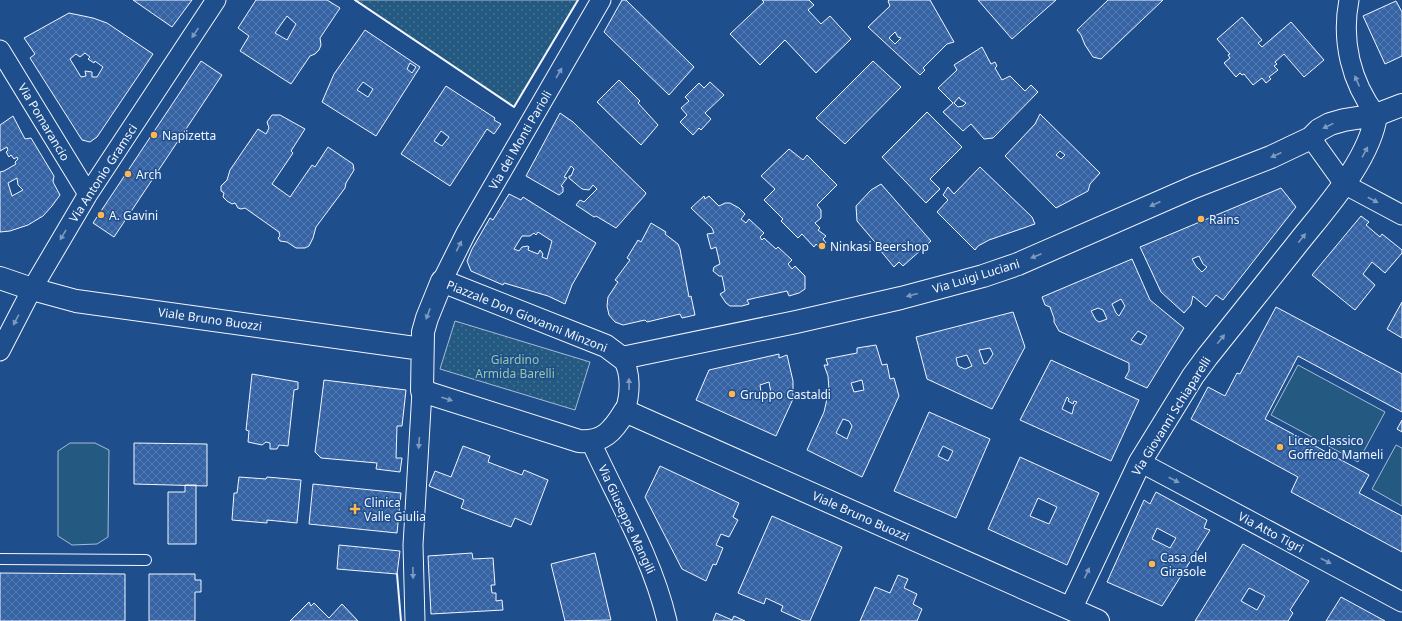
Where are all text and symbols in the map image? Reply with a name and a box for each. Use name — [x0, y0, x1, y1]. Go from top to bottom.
one-way arrow — [191, 27, 199, 38]
one-way arrow — [555, 67, 562, 79]
one-way arrow — [1354, 76, 1360, 87]
street label: Via Pomarancio — [14, 80, 74, 164]
street label: Via dei Monti Parioli — [485, 87, 555, 193]
street label: Via Antonio Gramsci — [65, 121, 141, 225]
one-way arrow — [1322, 123, 1334, 129]
place label: Napizetta — [162, 127, 216, 144]
marker: Napizetta — [149, 130, 159, 140]
one-way arrow — [1361, 146, 1368, 157]
one-way arrow — [1270, 152, 1281, 158]
place label: Arch — [136, 166, 162, 183]
marker: Arch — [123, 169, 133, 179]
one-way arrow — [1367, 196, 1379, 203]
one-way arrow — [1150, 201, 1161, 207]
place label: A. Gavini — [109, 207, 158, 224]
marker: A. Gavini — [96, 210, 106, 220]
place label: Rains — [1209, 211, 1240, 228]
marker: Rains — [1196, 214, 1206, 224]
one-way arrow — [60, 229, 67, 241]
one-way arrow — [1297, 232, 1306, 243]
place label: Ninkasi Beershop — [830, 238, 929, 255]
one-way arrow — [456, 240, 462, 252]
marker: Ninkasi Beershop — [817, 241, 827, 251]
one-way arrow — [1031, 253, 1042, 259]
street label: Via Luigi Luciani — [930, 255, 1022, 297]
street label: Piazzale Don Giovanni Minzoni — [444, 276, 610, 356]
one-way arrow — [906, 293, 919, 299]
street label: Viale Bruno Buozzi — [157, 303, 263, 335]
one-way arrow — [425, 309, 431, 321]
one-way arrow — [12, 314, 19, 326]
one-way arrow — [1216, 334, 1225, 345]
park label: Giardino Armida Barelli — [475, 351, 555, 382]
street label: Via Giovanni Schiaparelli — [1127, 353, 1215, 479]
one-way arrow — [626, 377, 632, 390]
place label: Gruppo Castaldi — [740, 386, 831, 403]
marker: Gruppo Castaldi — [727, 389, 737, 399]
one-way arrow — [441, 396, 453, 402]
place label: Liceo classico Goffredo Mameli — [1288, 432, 1383, 463]
one-way arrow — [416, 437, 423, 450]
marker: Liceo classico Goffredo Mameli — [1275, 442, 1285, 452]
street label: Via Giuseppe Mangili — [594, 462, 660, 576]
one-way arrow — [1168, 477, 1180, 483]
street label: Viale Bruno Buozzi — [810, 487, 912, 545]
place label: Clinica Valle Giulia — [364, 494, 426, 525]
marker: Clinica Valle Giulia — [349, 503, 361, 515]
street label: Via Atto Tigri — [1235, 508, 1307, 556]
place label: Casa del Girasole — [1160, 549, 1207, 580]
one-way arrow — [1320, 558, 1332, 564]
marker: Casa del Girasole — [1147, 559, 1157, 569]
one-way arrow — [410, 567, 417, 579]
one-way arrow — [1084, 567, 1090, 579]

